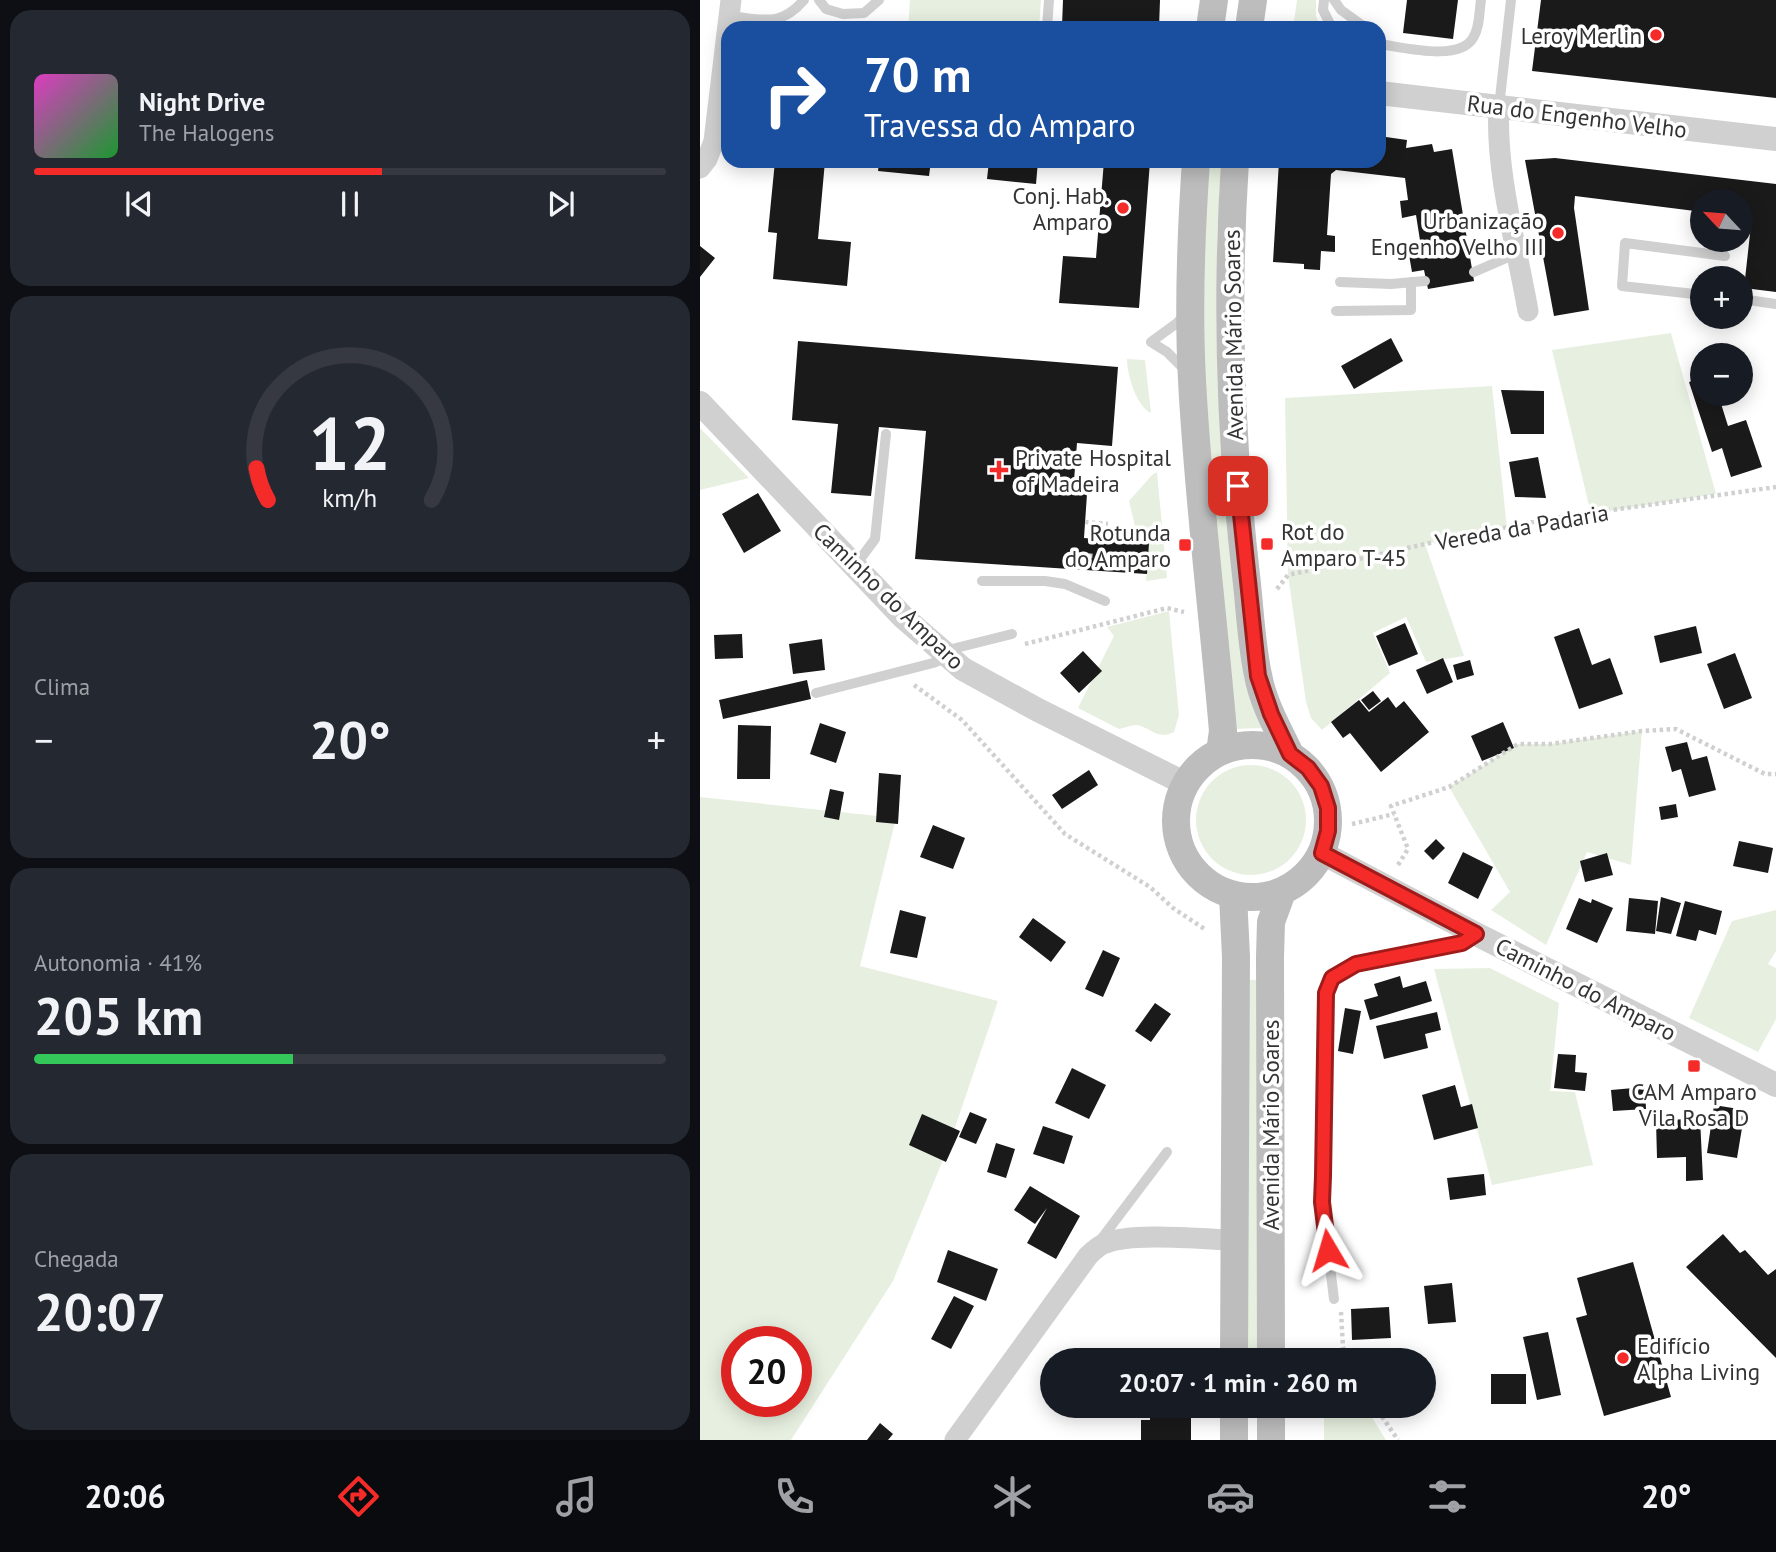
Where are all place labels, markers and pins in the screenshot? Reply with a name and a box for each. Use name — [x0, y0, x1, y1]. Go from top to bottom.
place label: Leroy Merlin — [1521, 21, 1642, 50]
marker: Leroy Merlin — [1648, 27, 1664, 43]
place label: Conj. Hab. Amparo — [1012, 181, 1109, 236]
marker: Conj. Hab. Amparo — [1115, 200, 1131, 216]
place label: Urbanização Engenho Velho III — [1371, 206, 1544, 261]
marker: Urbanização Engenho Velho III — [1550, 225, 1566, 241]
place label: Private Hospital of Madeira — [1015, 443, 1171, 498]
pin — [1208, 456, 1268, 516]
marker: Private Hospital of Madeira — [989, 460, 1009, 480]
place label: Rot do Amparo T-45 — [1281, 517, 1407, 572]
place label: Rotunda do Amparo — [1065, 518, 1171, 573]
marker: Rot do Amparo T-45 — [1259, 536, 1275, 552]
marker: Rotunda do Amparo — [1177, 537, 1193, 553]
marker: CAM Amparo Vila Rosa D — [1686, 1058, 1702, 1074]
place label: CAM Amparo Vila Rosa D — [1631, 1077, 1757, 1132]
place label: Edifício Alpha Living — [1637, 1331, 1760, 1386]
marker: Edifício Alpha Living — [1615, 1350, 1631, 1366]

